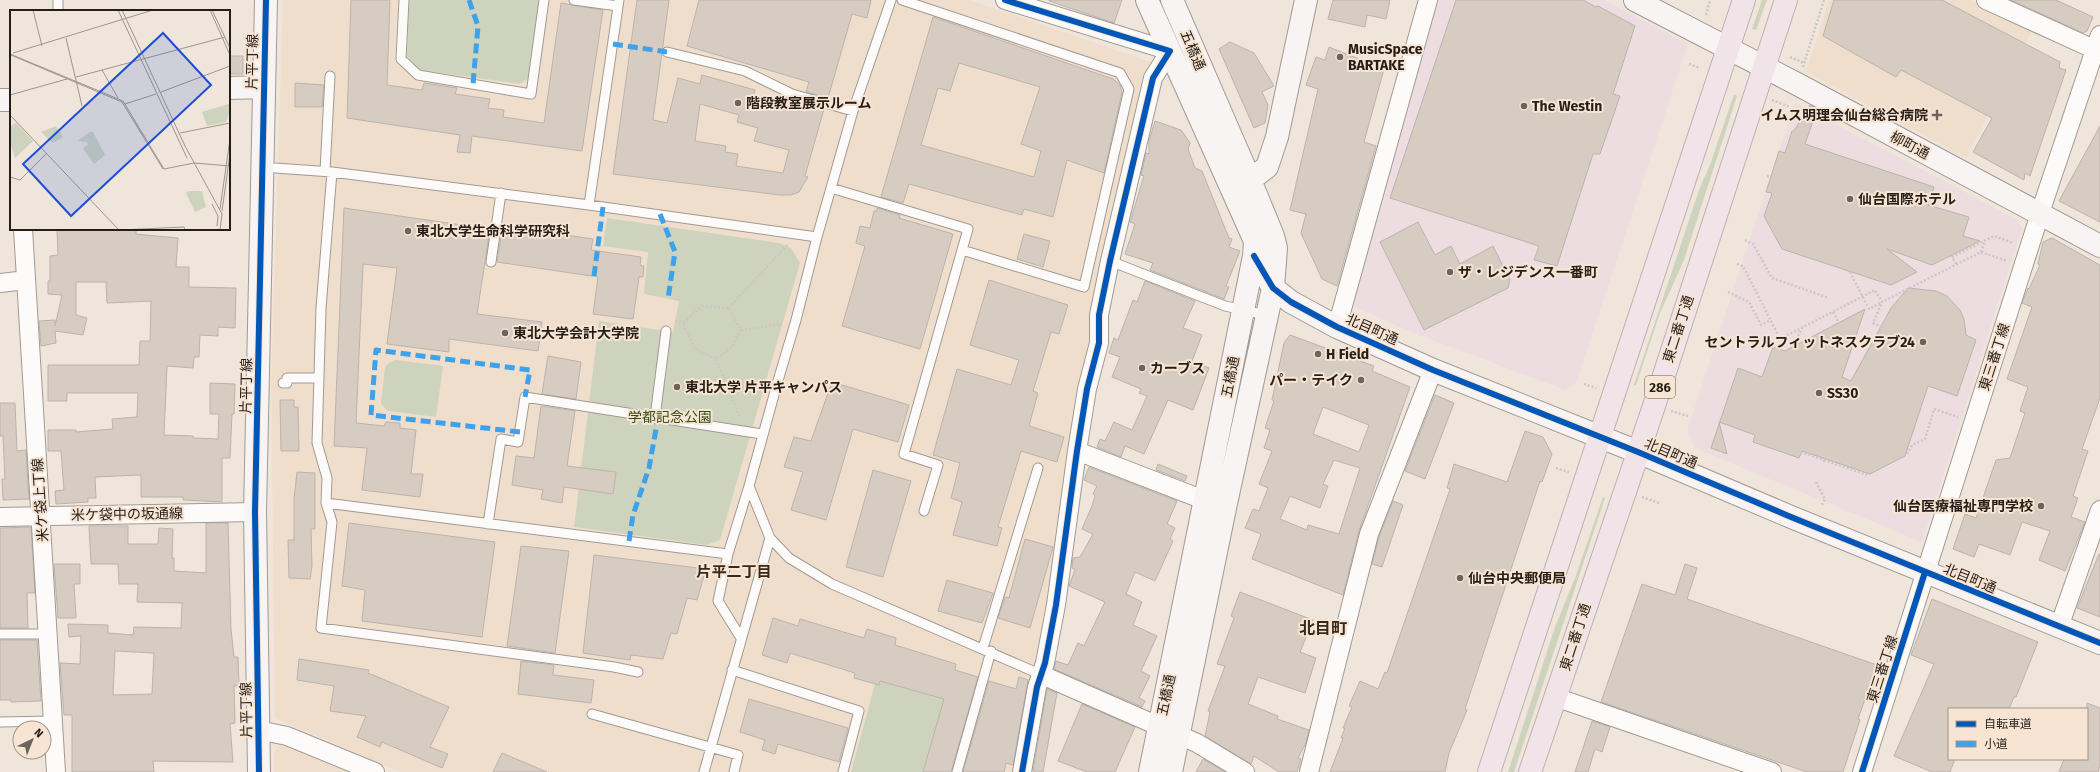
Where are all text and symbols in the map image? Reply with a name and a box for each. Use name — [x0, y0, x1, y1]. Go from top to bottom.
inset map — [10, 10, 230, 230]
street label: 五橋通 — [1177, 28, 1209, 73]
street label: 片平丁線 — [244, 34, 261, 90]
place label: MusicSpace BARTAKE — [1348, 41, 1423, 74]
marker: MusicSpace BARTAKE — [1335, 52, 1345, 62]
place label: 階段教室展示ルーム — [746, 95, 872, 112]
marker: 階段教室展示ルーム — [733, 98, 743, 108]
place label: The Westin — [1532, 98, 1602, 115]
marker: The Westin — [1519, 101, 1529, 111]
place label: イムス明理会仙台総合病院 — [1760, 107, 1928, 124]
marker: イムス明理会仙台総合病院 — [1931, 109, 1943, 121]
street label: 柳町通 — [1887, 128, 1932, 163]
place label: 仙台国際ホテル — [1858, 191, 1956, 208]
marker: 仙台国際ホテル — [1845, 194, 1855, 204]
place label: 東北大学生命科学研究科 — [416, 223, 570, 240]
marker: 東北大学生命科学研究科 — [403, 226, 413, 236]
place label: ザ・レジデンス一番町 — [1458, 264, 1598, 281]
marker: ザ・レジデンス一番町 — [1445, 267, 1455, 277]
street label: 東二番丁通 — [1660, 293, 1697, 365]
street label: 北目町通 — [1343, 310, 1401, 349]
street label: 東三番丁線 — [1976, 321, 2013, 393]
place label: 東北大学会計大学院 — [513, 325, 639, 342]
marker: 東北大学会計大学院 — [500, 328, 510, 338]
place label: セントラルフィットネスクラブ24 — [1705, 334, 1915, 351]
marker: セントラルフィットネスクラブ24 — [1918, 337, 1928, 347]
place label: H Field — [1326, 346, 1369, 363]
marker: H Field — [1313, 349, 1323, 359]
street label: 五橋通 — [1218, 355, 1243, 399]
street label: 片平丁線 — [238, 358, 255, 414]
place label: カーブス — [1150, 360, 1205, 377]
marker: カーブス — [1137, 363, 1147, 373]
place label: パー・テイク — [1269, 372, 1353, 389]
marker: パー・テイク — [1356, 375, 1366, 385]
road number: 286 — [1645, 376, 1675, 398]
place label: 東北大学 片平キャンパス — [685, 379, 842, 396]
marker: 東北大学 片平キャンパス — [672, 382, 682, 392]
place label: SS30 — [1827, 385, 1858, 402]
marker: SS30 — [1814, 388, 1824, 398]
park label: 学都記念公園 — [628, 409, 712, 426]
street label: 北目町通 — [1642, 435, 1700, 472]
street label: 米ケ袋上丁線 — [29, 457, 52, 542]
place label: 仙台医療福祉専門学校 — [1893, 498, 2033, 515]
marker: 仙台医療福祉専門学校 — [2036, 501, 2046, 511]
street label: 米ケ袋中の坂通線 — [71, 505, 183, 524]
street label: 北目町通 — [1941, 560, 1999, 597]
district label: 片平二丁目 — [696, 563, 772, 581]
place label: 仙台中央郵便局 — [1468, 570, 1566, 587]
marker: 仙台中央郵便局 — [1455, 573, 1465, 583]
street label: 東二番丁通 — [1557, 601, 1594, 673]
district label: 北目町 — [1299, 619, 1347, 638]
street label: 東三番丁線 — [1864, 633, 1901, 705]
street label: 五橋通 — [1154, 673, 1179, 717]
street label: 片平丁線 — [238, 682, 255, 738]
legend — [1948, 708, 2088, 760]
text: 自転車道 — [1984, 717, 2032, 731]
north arrow — [12, 720, 52, 760]
text: N — [31, 726, 46, 740]
text: 小道 — [1984, 737, 2008, 751]

